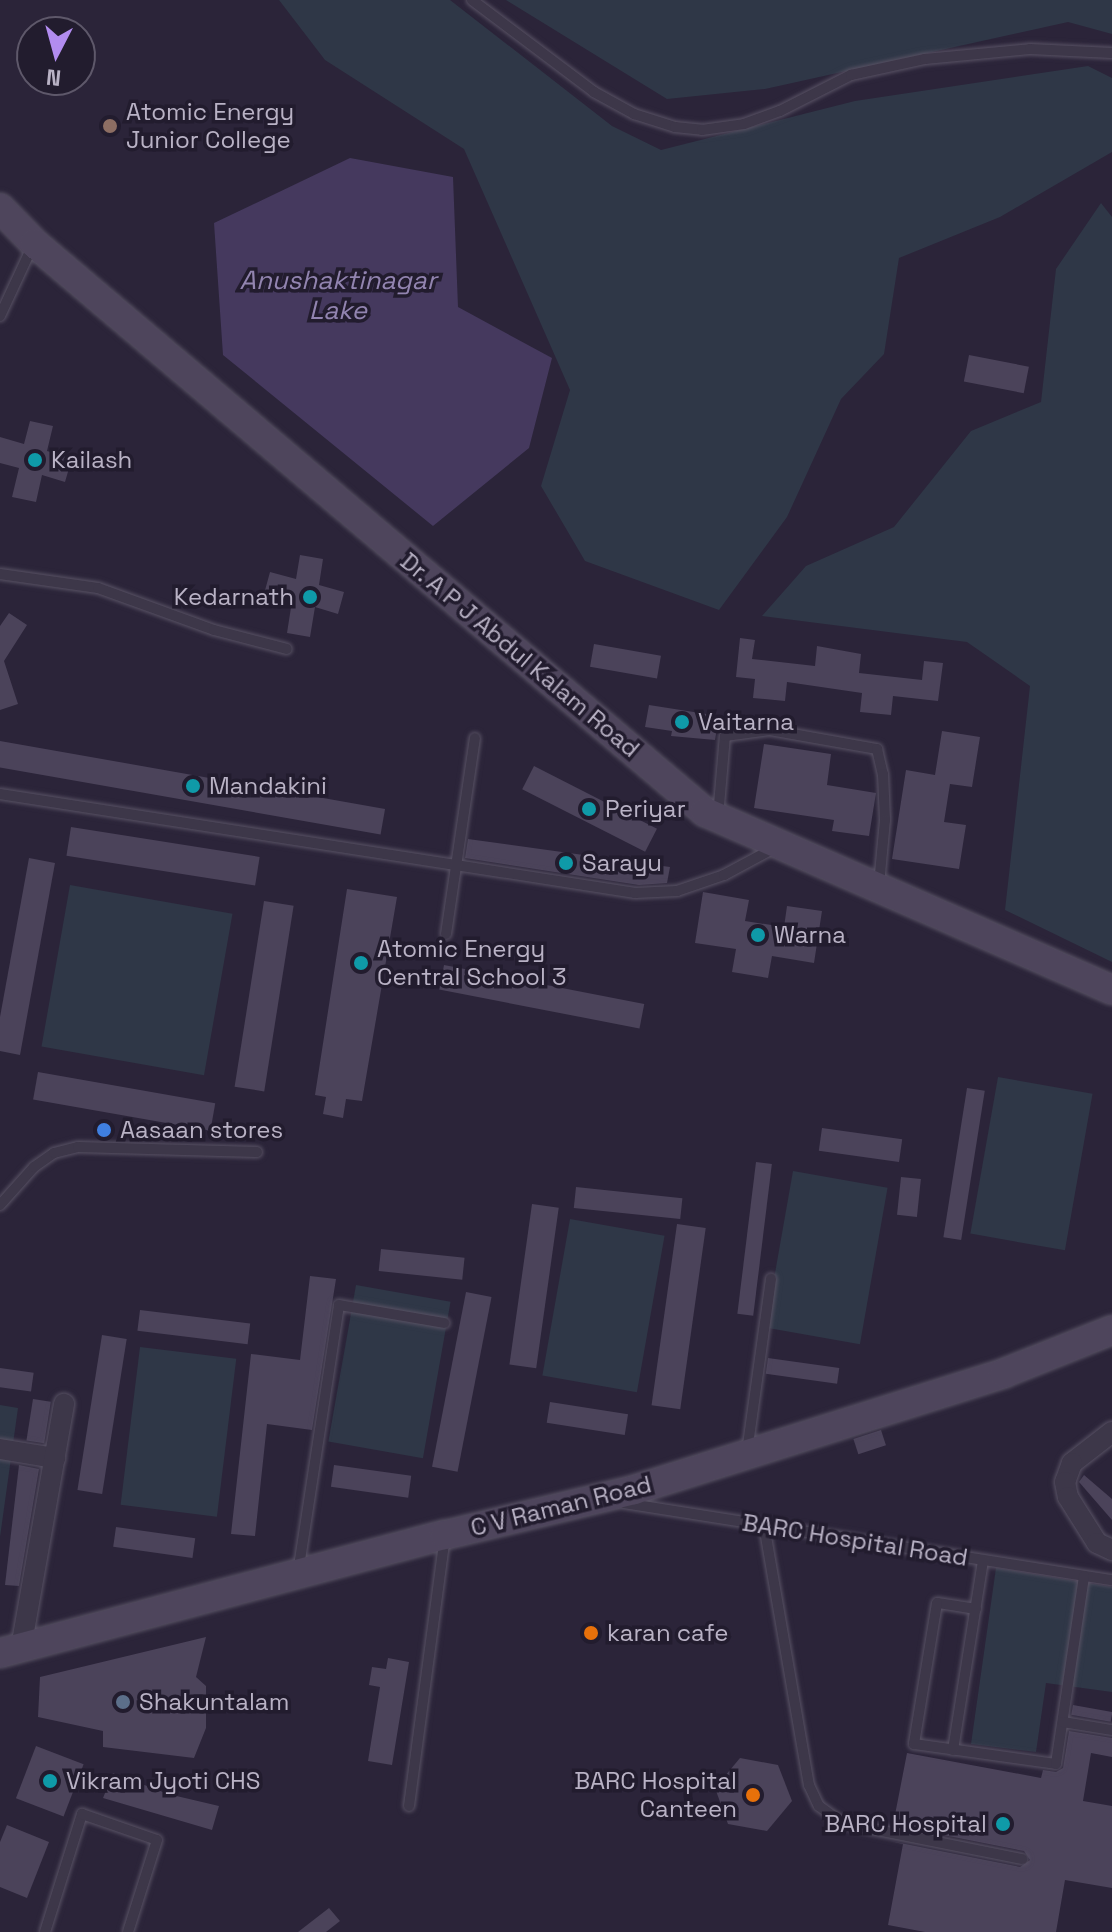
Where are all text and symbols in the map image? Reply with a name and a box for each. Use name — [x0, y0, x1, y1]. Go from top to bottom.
north arrow — [16, 16, 96, 96]
text: N — [45, 63, 62, 93]
place label: Atomic Energy Junior College — [126, 98, 294, 154]
marker: Atomic Energy Junior College — [101, 117, 119, 135]
water label: Anushaktinagar Lake — [240, 265, 436, 326]
place label: Kailash — [51, 446, 132, 474]
marker: Kailash — [26, 451, 44, 469]
street label: Dr. A P J Abdul Kalam Road — [394, 546, 646, 764]
place label: Kedarnath — [174, 583, 294, 611]
marker: Kedarnath — [301, 588, 319, 606]
place label: Vaitarna — [698, 708, 794, 736]
marker: Vaitarna — [673, 713, 691, 731]
place label: Mandakini — [209, 772, 327, 800]
marker: Mandakini — [184, 777, 202, 795]
place label: Periyar — [605, 795, 686, 823]
marker: Periyar — [580, 800, 598, 818]
place label: Sarayu — [582, 849, 662, 877]
marker: Sarayu — [557, 854, 575, 872]
place label: Warna — [774, 921, 846, 949]
marker: Warna — [749, 926, 767, 944]
place label: Atomic Energy Central School 3 — [377, 935, 567, 991]
marker: Atomic Energy Central School 3 — [352, 954, 370, 972]
place label: Aasaan stores — [120, 1116, 283, 1144]
marker: Aasaan stores — [95, 1121, 113, 1139]
street label: C V Raman Road — [467, 1470, 655, 1542]
street label: BARC Hospital Road — [740, 1508, 970, 1572]
place label: karan cafe — [607, 1619, 728, 1647]
marker: karan cafe — [582, 1624, 600, 1642]
place label: Shakuntalam — [139, 1688, 289, 1716]
marker: Shakuntalam — [114, 1693, 132, 1711]
place label: Vikram Jyoti CHS — [66, 1767, 261, 1795]
place label: BARC Hospital Canteen — [574, 1767, 737, 1823]
marker: Vikram Jyoti CHS — [41, 1772, 59, 1790]
marker: BARC Hospital Canteen — [744, 1786, 762, 1804]
place label: BARC Hospital — [824, 1810, 987, 1838]
marker: BARC Hospital — [994, 1815, 1012, 1833]

